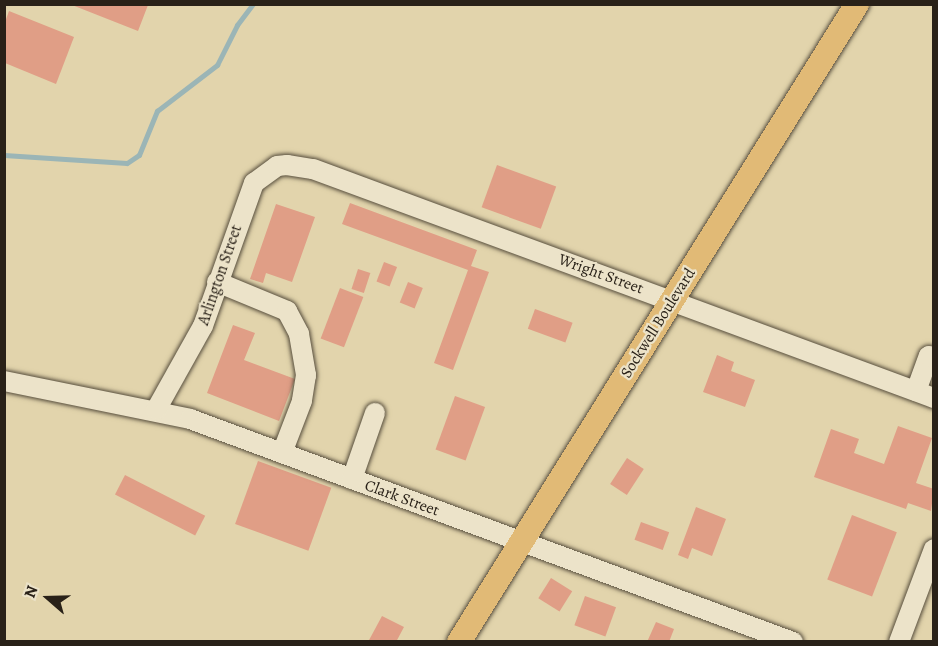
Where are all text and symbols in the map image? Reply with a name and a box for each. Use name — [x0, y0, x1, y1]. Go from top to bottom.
street label: Arlington Street — [194, 222, 246, 328]
street label: Wright Street — [556, 250, 646, 298]
street label: Sockwell Boulevard — [616, 264, 700, 382]
street label: Clark Street — [362, 476, 442, 520]
north arrow — [18, 568, 78, 628]
text: N — [19, 583, 43, 601]

